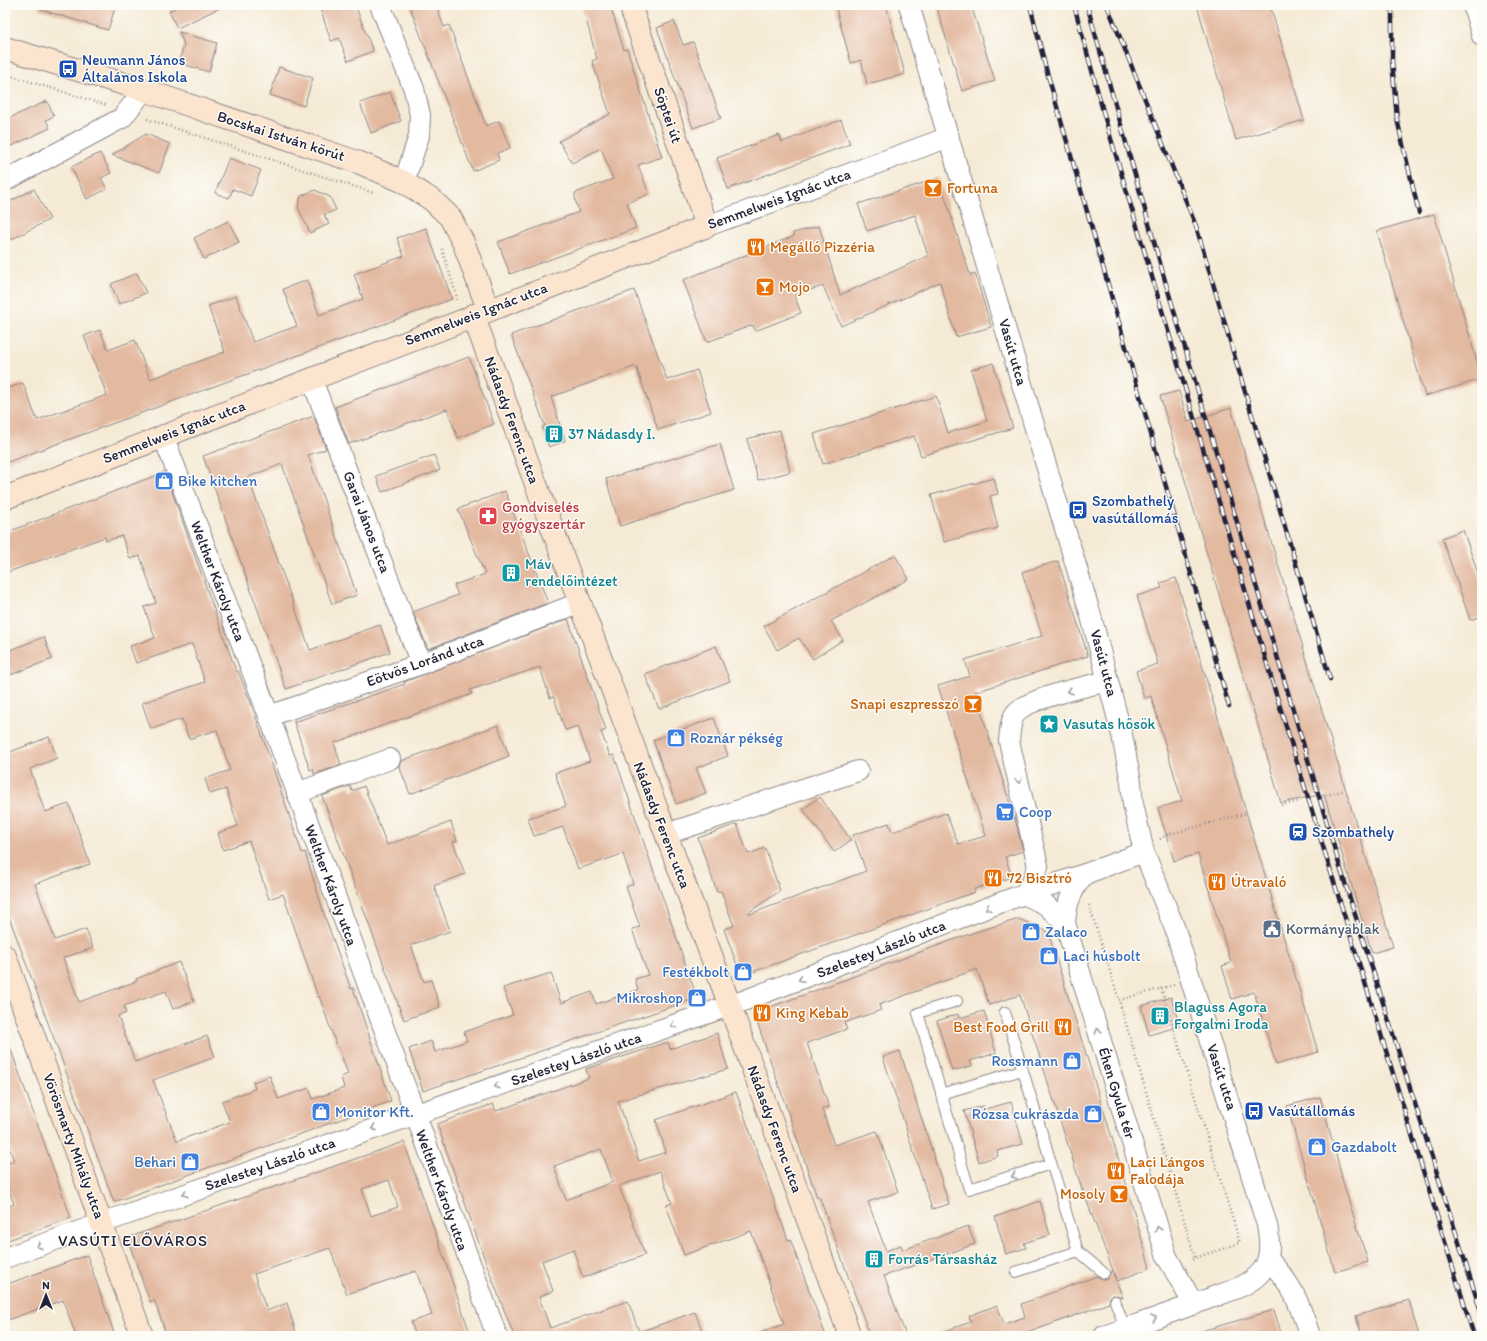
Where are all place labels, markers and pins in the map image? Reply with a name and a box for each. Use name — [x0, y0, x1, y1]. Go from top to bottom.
place label: Neumann János Általános Iskola — [82, 51, 187, 86]
bus stop icon: Neumann János Általános Iskola — [57, 58, 79, 80]
bar icon: Fortuna — [922, 177, 944, 199]
place label: Fortuna — [947, 179, 998, 197]
restaurant icon: Megálló Pizzéria — [745, 236, 767, 258]
place label: Megálló Pizzéria — [770, 238, 875, 256]
bar icon: Mojo — [754, 276, 776, 298]
place label: Mojo — [779, 278, 810, 296]
building icon: 37 Nádasdy I. — [543, 423, 565, 445]
place label: 37 Nádasdy I. — [568, 425, 656, 443]
shop icon: Bike kitchen — [153, 470, 175, 492]
place label: Bike kitchen — [178, 472, 258, 490]
place label: Szombathely vasútállomás — [1092, 492, 1179, 527]
place label: Gondviselés gyógyszertár — [502, 498, 585, 533]
bus stop icon: Szombathely vasútállomás — [1067, 499, 1089, 521]
pharmacy icon: Gondviselés gyógyszertár — [477, 505, 499, 527]
place label: Máv rendelőintézet — [525, 555, 618, 590]
building icon: Máv rendelőintézet — [500, 562, 522, 584]
bar icon: Snapi eszpresszó — [962, 693, 984, 715]
place label: Snapi eszpresszó — [850, 695, 959, 713]
place icon: Vasutas hősök — [1038, 713, 1060, 735]
place label: Vasutas hősök — [1063, 715, 1156, 733]
shop icon: Roznár pékség — [665, 727, 687, 749]
place label: Roznár pékség — [690, 729, 783, 747]
supermarket icon: Coop — [994, 801, 1016, 823]
place label: Coop — [1019, 803, 1052, 821]
station icon: Szombathely — [1287, 821, 1309, 843]
place label: Szombathely — [1312, 823, 1394, 841]
restaurant icon: 72 Bisztró — [982, 867, 1004, 889]
place label: 72 Bisztró — [1007, 869, 1072, 887]
restaurant icon: Útravaló — [1206, 871, 1228, 893]
place label: Útravaló — [1231, 873, 1286, 891]
public building icon: Kormányablak — [1261, 918, 1283, 940]
place label: Kormányablak — [1286, 920, 1380, 938]
shop icon: Zalaco — [1020, 921, 1042, 943]
place label: Zalaco — [1045, 923, 1087, 941]
shop icon: Laci húsbolt — [1038, 945, 1060, 967]
place label: Laci húsbolt — [1063, 947, 1141, 965]
shop icon: Festékbolt — [732, 961, 754, 983]
place label: Festékbolt — [662, 963, 729, 981]
shop icon: Mikroshop — [686, 987, 708, 1009]
place label: Mikroshop — [617, 989, 683, 1007]
place label: Blaguss Agora Forgalmi Iroda — [1174, 998, 1269, 1033]
restaurant icon: King Kebab — [751, 1002, 773, 1024]
place label: King Kebab — [776, 1004, 849, 1022]
building icon: Blaguss Agora Forgalmi Iroda — [1149, 1005, 1171, 1027]
restaurant icon: Best Food Grill — [1052, 1016, 1074, 1038]
place label: Best Food Grill — [953, 1018, 1050, 1036]
shop icon: Rossmann — [1061, 1050, 1083, 1072]
place label: Rossmann — [992, 1052, 1058, 1070]
bus stop icon: Vasútállomás — [1243, 1100, 1265, 1122]
shop icon: Monitor Kft. — [310, 1101, 332, 1123]
place label: Vasútállomás — [1268, 1102, 1355, 1120]
place label: Monitor Kft. — [335, 1103, 414, 1121]
shop icon: Rózsa cukrászda — [1082, 1103, 1104, 1125]
place label: Rózsa cukrászda — [972, 1105, 1079, 1123]
shop icon: Gazdabolt — [1306, 1136, 1328, 1158]
place label: Gazdabolt — [1331, 1138, 1397, 1156]
shop icon: Behari — [179, 1151, 201, 1173]
place label: Behari — [134, 1153, 176, 1171]
place label: Laci Lángos Falodája — [1130, 1153, 1205, 1188]
restaurant icon: Laci Lángos Falodája — [1105, 1160, 1127, 1182]
bar icon: Mosoly — [1108, 1183, 1130, 1205]
place label: Mosoly — [1060, 1185, 1105, 1203]
building icon: Forrás Társasház — [863, 1248, 885, 1270]
place label: Forrás Társasház — [888, 1250, 997, 1268]

